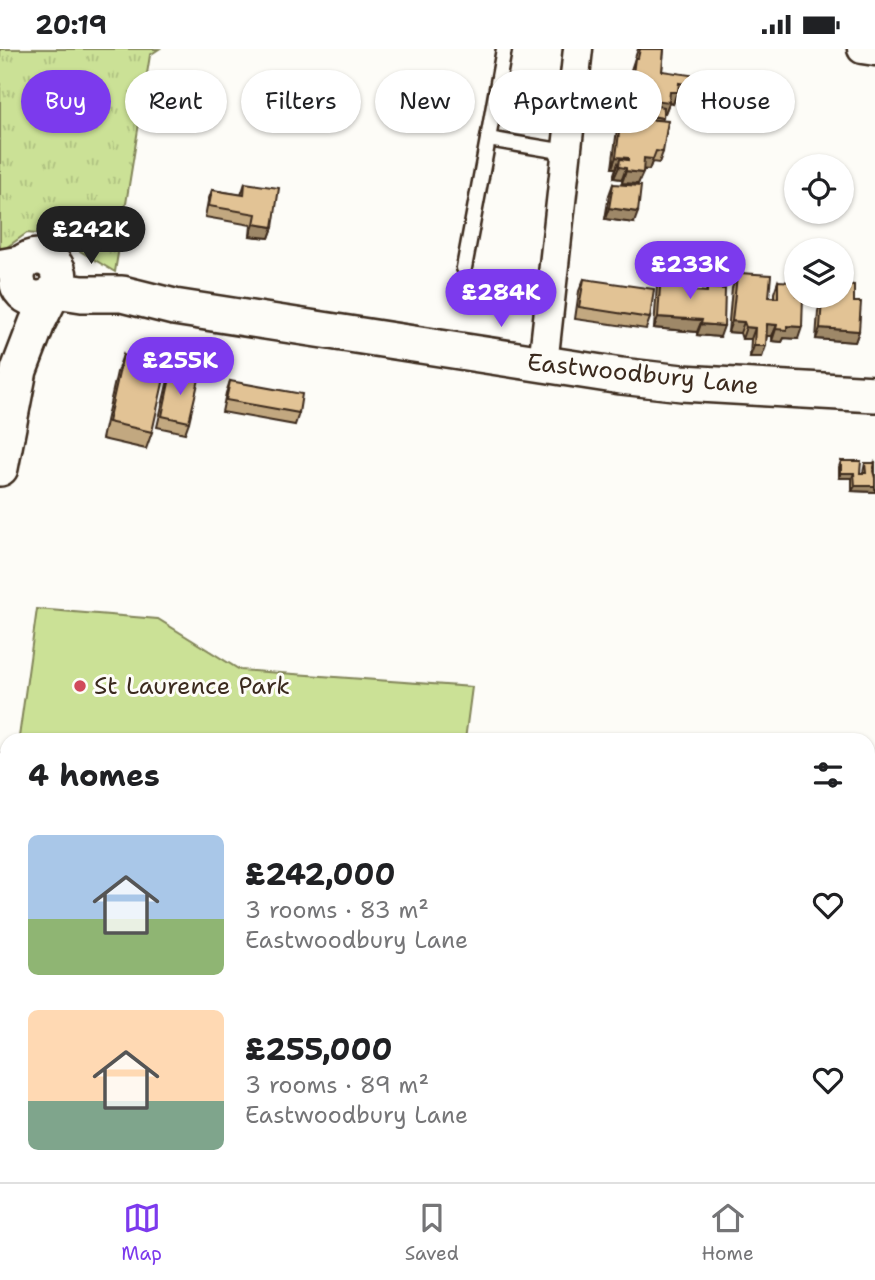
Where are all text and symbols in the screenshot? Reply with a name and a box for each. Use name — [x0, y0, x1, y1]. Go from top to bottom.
text: 20:19 — [35, 7, 107, 42]
chip: Buy — [21, 70, 111, 133]
chip: Rent — [125, 70, 227, 133]
chip: Filters — [241, 70, 361, 133]
chip: New — [375, 70, 475, 133]
chip: Apartment — [489, 70, 662, 133]
chip: House — [676, 70, 795, 133]
map controls — [784, 154, 854, 308]
button: locate — [784, 154, 854, 224]
pin: £242K — [42, 207, 140, 266]
text: £242K — [52, 214, 130, 244]
button: layers — [784, 238, 854, 308]
pin: £233K — [641, 241, 739, 301]
text: £233K — [651, 249, 729, 279]
pin: £284K — [452, 269, 550, 329]
text: £284K — [461, 277, 541, 307]
pin: £255K — [131, 337, 229, 397]
text: £255K — [142, 345, 218, 375]
street label: Eastwoodbury Lane — [526, 346, 760, 402]
place label: St Laurence Park — [94, 670, 290, 702]
marker: St Laurence Park — [72, 678, 88, 694]
text: 4 homes — [28, 755, 160, 796]
icon: filters — [809, 756, 847, 794]
text: £242,000 — [245, 854, 396, 895]
icon: home — [84, 863, 168, 947]
icon: heart — [809, 886, 847, 924]
text: 3 rooms · 83 m² — [245, 895, 429, 925]
text: Eastwoodbury Lane — [245, 925, 468, 955]
text: £255,000 — [245, 1029, 393, 1070]
icon: home — [84, 1038, 168, 1122]
icon: heart — [809, 1061, 847, 1099]
text: 3 rooms · 89 m² — [245, 1070, 429, 1100]
text: Eastwoodbury Lane — [245, 1100, 468, 1130]
tab: Map — [121, 1199, 162, 1266]
tab: Saved — [405, 1199, 459, 1266]
tab: Home — [701, 1199, 754, 1266]

